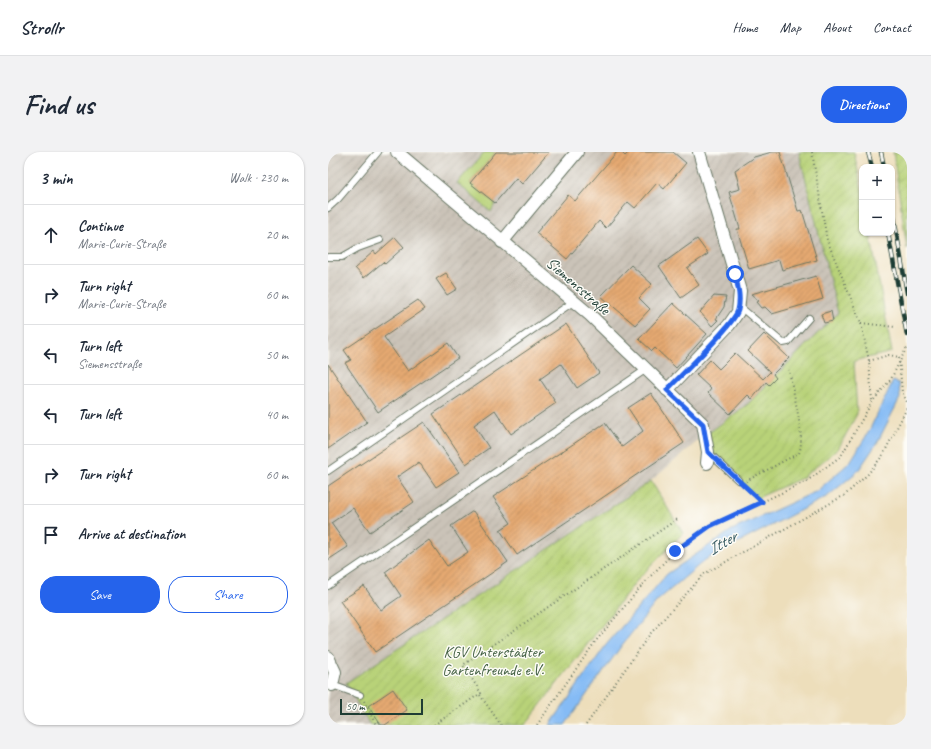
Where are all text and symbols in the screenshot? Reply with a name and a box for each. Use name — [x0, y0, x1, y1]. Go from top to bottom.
text: Strollr — [20, 16, 63, 40]
text: Home — [732, 19, 758, 36]
text: Map — [780, 19, 801, 36]
text: About — [823, 19, 851, 36]
text: Contact — [873, 19, 911, 36]
button: Directions — [821, 86, 907, 123]
text: Find us — [24, 87, 94, 122]
map controls — [859, 164, 895, 236]
button: + — [859, 164, 895, 200]
text: 3 min — [40, 168, 73, 189]
text: Walk · 230 m — [229, 170, 288, 186]
button: − — [859, 200, 895, 236]
text: Continue — [78, 217, 123, 236]
icon: ahead — [40, 224, 62, 246]
text: 20 m — [266, 227, 288, 243]
text: Marie-Curie-Straße — [78, 236, 166, 252]
street label: Siemensstraße — [542, 253, 615, 320]
route start — [726, 265, 744, 283]
text: Turn right — [78, 277, 131, 296]
icon: right — [40, 284, 62, 306]
text: 60 m — [266, 287, 288, 303]
text: Marie-Curie-Straße — [78, 296, 166, 312]
text: Turn left — [78, 337, 121, 356]
icon: left — [40, 344, 62, 366]
text: 50 m — [266, 347, 288, 363]
text: Siemensstraße — [78, 356, 142, 372]
icon: left — [40, 404, 62, 426]
text: Turn left — [78, 405, 121, 424]
text: 40 m — [266, 407, 288, 423]
icon: right — [40, 464, 62, 486]
text: Turn right — [78, 465, 131, 484]
text: 60 m — [266, 467, 288, 483]
icon: arrive — [40, 524, 62, 546]
text: Arrive at destination — [78, 525, 185, 544]
water label: Itter — [704, 525, 743, 560]
route end — [666, 542, 684, 560]
button: Save — [40, 576, 160, 613]
button: Share — [168, 576, 288, 613]
park label: KGV Unterstädter Gartenfreunde e.V. — [442, 642, 545, 680]
scale bar — [340, 697, 423, 716]
text: 50 m — [346, 699, 365, 713]

